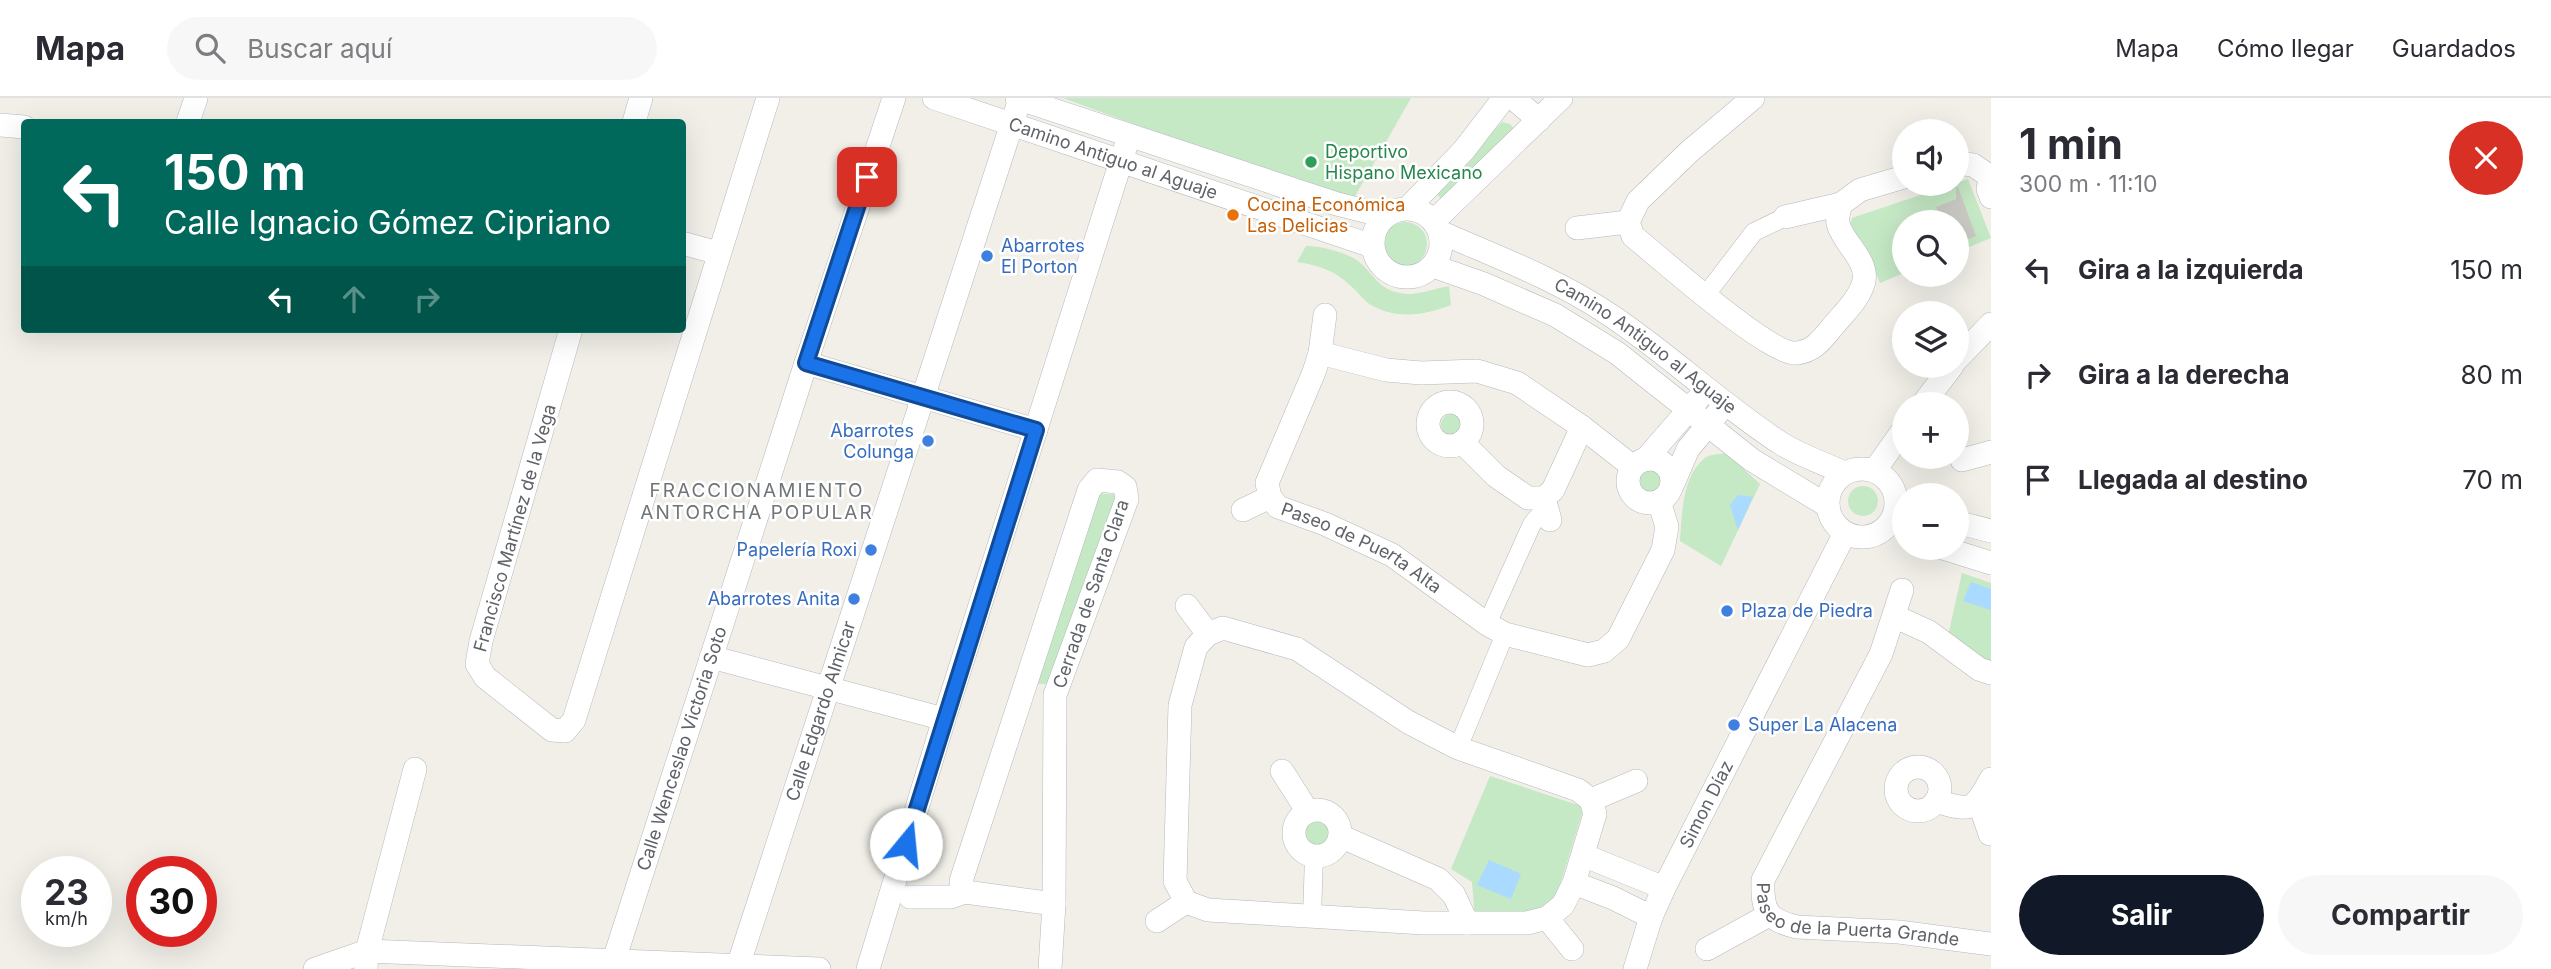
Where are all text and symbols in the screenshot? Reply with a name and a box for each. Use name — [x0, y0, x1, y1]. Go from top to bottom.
search box — [167, 17, 657, 80]
text: Mapa — [35, 28, 125, 68]
icon: search — [191, 29, 229, 67]
text: Buscar aquí — [247, 33, 392, 64]
text: Mapa — [2115, 34, 2179, 63]
text: Cómo llegar — [2217, 34, 2354, 63]
text: Guardados — [2392, 34, 2516, 63]
street label: Camino Antiguo al Aguaje — [1006, 113, 1221, 203]
text: 1 min — [2019, 118, 2123, 169]
map controls — [1892, 119, 1969, 560]
button: sound — [1892, 119, 1969, 196]
button: close — [2449, 121, 2523, 195]
place label: Deportivo Hispano Mexicano — [1325, 141, 1483, 183]
text: 150 m — [164, 143, 306, 202]
icon: left — [49, 147, 140, 238]
pin — [837, 147, 897, 207]
marker: Deportivo Hispano Mexicano — [1303, 154, 1319, 170]
icon: arrive — [848, 158, 886, 196]
text: 300 m · 11:10 — [2019, 170, 2158, 198]
place label: Cocina Económica Las Delicias — [1247, 194, 1405, 236]
text: Calle Ignacio Gómez Cipriano — [164, 203, 611, 242]
marker: Cocina Económica Las Delicias — [1225, 207, 1241, 223]
button: search — [1892, 210, 1969, 287]
place label: Abarrotes El Porton — [1001, 235, 1085, 277]
marker: Abarrotes El Porton — [979, 248, 995, 264]
icon: left — [2019, 251, 2057, 289]
text: Gira a la izquierda — [2078, 254, 2304, 285]
text: 150 m — [2450, 254, 2523, 285]
street label: Camino Antiguo al Aguaje — [1551, 274, 1741, 418]
icon: left — [262, 280, 300, 318]
icon: ahead — [335, 280, 373, 318]
icon: right — [408, 280, 446, 318]
button: layers — [1892, 301, 1969, 378]
icon: right — [2019, 356, 2057, 394]
text: Gira a la derecha — [2078, 359, 2290, 390]
text: 80 m — [2460, 359, 2523, 390]
button: + — [1892, 392, 1969, 469]
street label: Francisco Martínez de la Vega — [469, 402, 560, 654]
place label: Abarrotes Colunga — [830, 420, 914, 462]
marker: Abarrotes Colunga — [920, 433, 936, 449]
icon: arrive — [2019, 461, 2057, 499]
text: Llegada al destino — [2078, 464, 2308, 495]
text: 70 m — [2462, 464, 2523, 495]
district label: FRACCIONAMIENTO ANTORCHA POPULAR — [640, 479, 874, 524]
button: − — [1892, 483, 1969, 560]
street label: Cerrada de Santa Clara — [1048, 497, 1133, 691]
street label: Paseo de Puerta Alta — [1278, 498, 1446, 597]
place label: Papelería Roxi — [737, 539, 857, 560]
marker: Papelería Roxi — [863, 542, 879, 558]
place label: Abarrotes Anita — [708, 588, 840, 609]
marker: Abarrotes Anita — [846, 591, 862, 607]
place label: Plaza de Piedra — [1741, 600, 1873, 621]
marker: Plaza de Piedra — [1719, 603, 1735, 619]
street label: Calle Edgardo Almicar — [781, 618, 860, 804]
street label: Calle Wenceslao Victoria Soto — [632, 624, 731, 873]
place label: Super La Alacena — [1748, 714, 1897, 735]
marker: Super La Alacena — [1726, 717, 1742, 733]
street label: Simon Díaz — [1675, 757, 1737, 852]
position arrow — [869, 807, 943, 881]
speed limit sign: 30 — [126, 856, 217, 947]
text: 23 — [44, 871, 89, 913]
button: Salir — [2019, 875, 2264, 955]
button: Compartir — [2278, 875, 2523, 955]
street label: Paseo de la Puerta Grande — [1753, 882, 1961, 950]
text: km/h — [45, 908, 88, 929]

